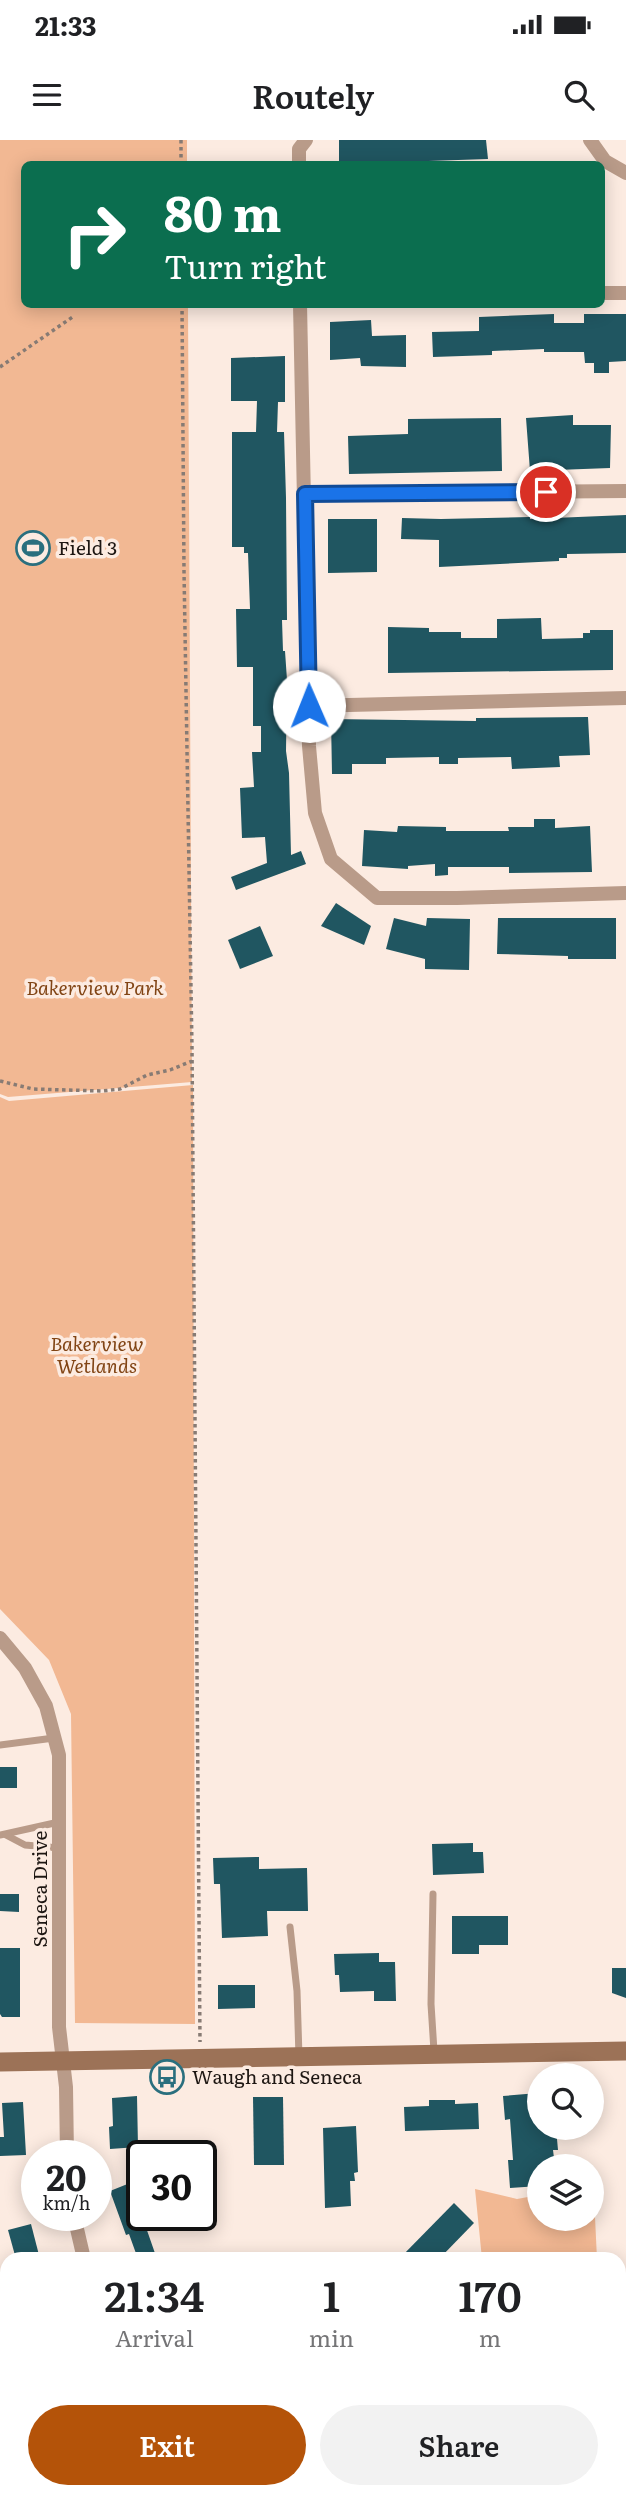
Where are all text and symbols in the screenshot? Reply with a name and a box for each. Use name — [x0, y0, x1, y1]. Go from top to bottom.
text: 21:33 — [35, 5, 97, 44]
text: Routely — [252, 71, 374, 119]
icon: menu — [28, 76, 66, 114]
icon: search — [560, 76, 598, 114]
text: 80 m — [164, 174, 282, 247]
icon: right — [49, 189, 140, 280]
text: Turn right — [164, 241, 326, 289]
pin — [516, 462, 576, 522]
icon: arrive — [527, 473, 565, 511]
sports icon: Field 3 — [14, 529, 52, 567]
place label: Field 3 — [58, 533, 117, 561]
position arrow — [272, 669, 346, 743]
park label: Bakerview Park — [26, 973, 164, 1001]
park label: Bakerview Wetlands — [50, 1329, 144, 1379]
street label: Seneca Drive — [25, 1830, 53, 1947]
bus stop icon: Waugh and Seneca — [148, 2058, 186, 2096]
place label: Waugh and Seneca — [192, 2062, 363, 2090]
map controls — [527, 2063, 604, 2231]
button: search — [527, 2063, 604, 2140]
speed limit sign: 30 — [126, 2140, 217, 2231]
text: 20 — [46, 2150, 87, 2202]
button: layers — [527, 2154, 604, 2231]
text: km/h — [43, 2189, 90, 2216]
text: 21:34 — [104, 2263, 205, 2325]
text: 1 — [323, 2263, 340, 2325]
text: 170 — [458, 2263, 522, 2325]
text: Arrival — [115, 2320, 194, 2354]
text: min — [309, 2320, 354, 2354]
text: m — [479, 2320, 501, 2354]
button: Exit — [28, 2405, 306, 2485]
button: Share — [320, 2405, 598, 2485]

